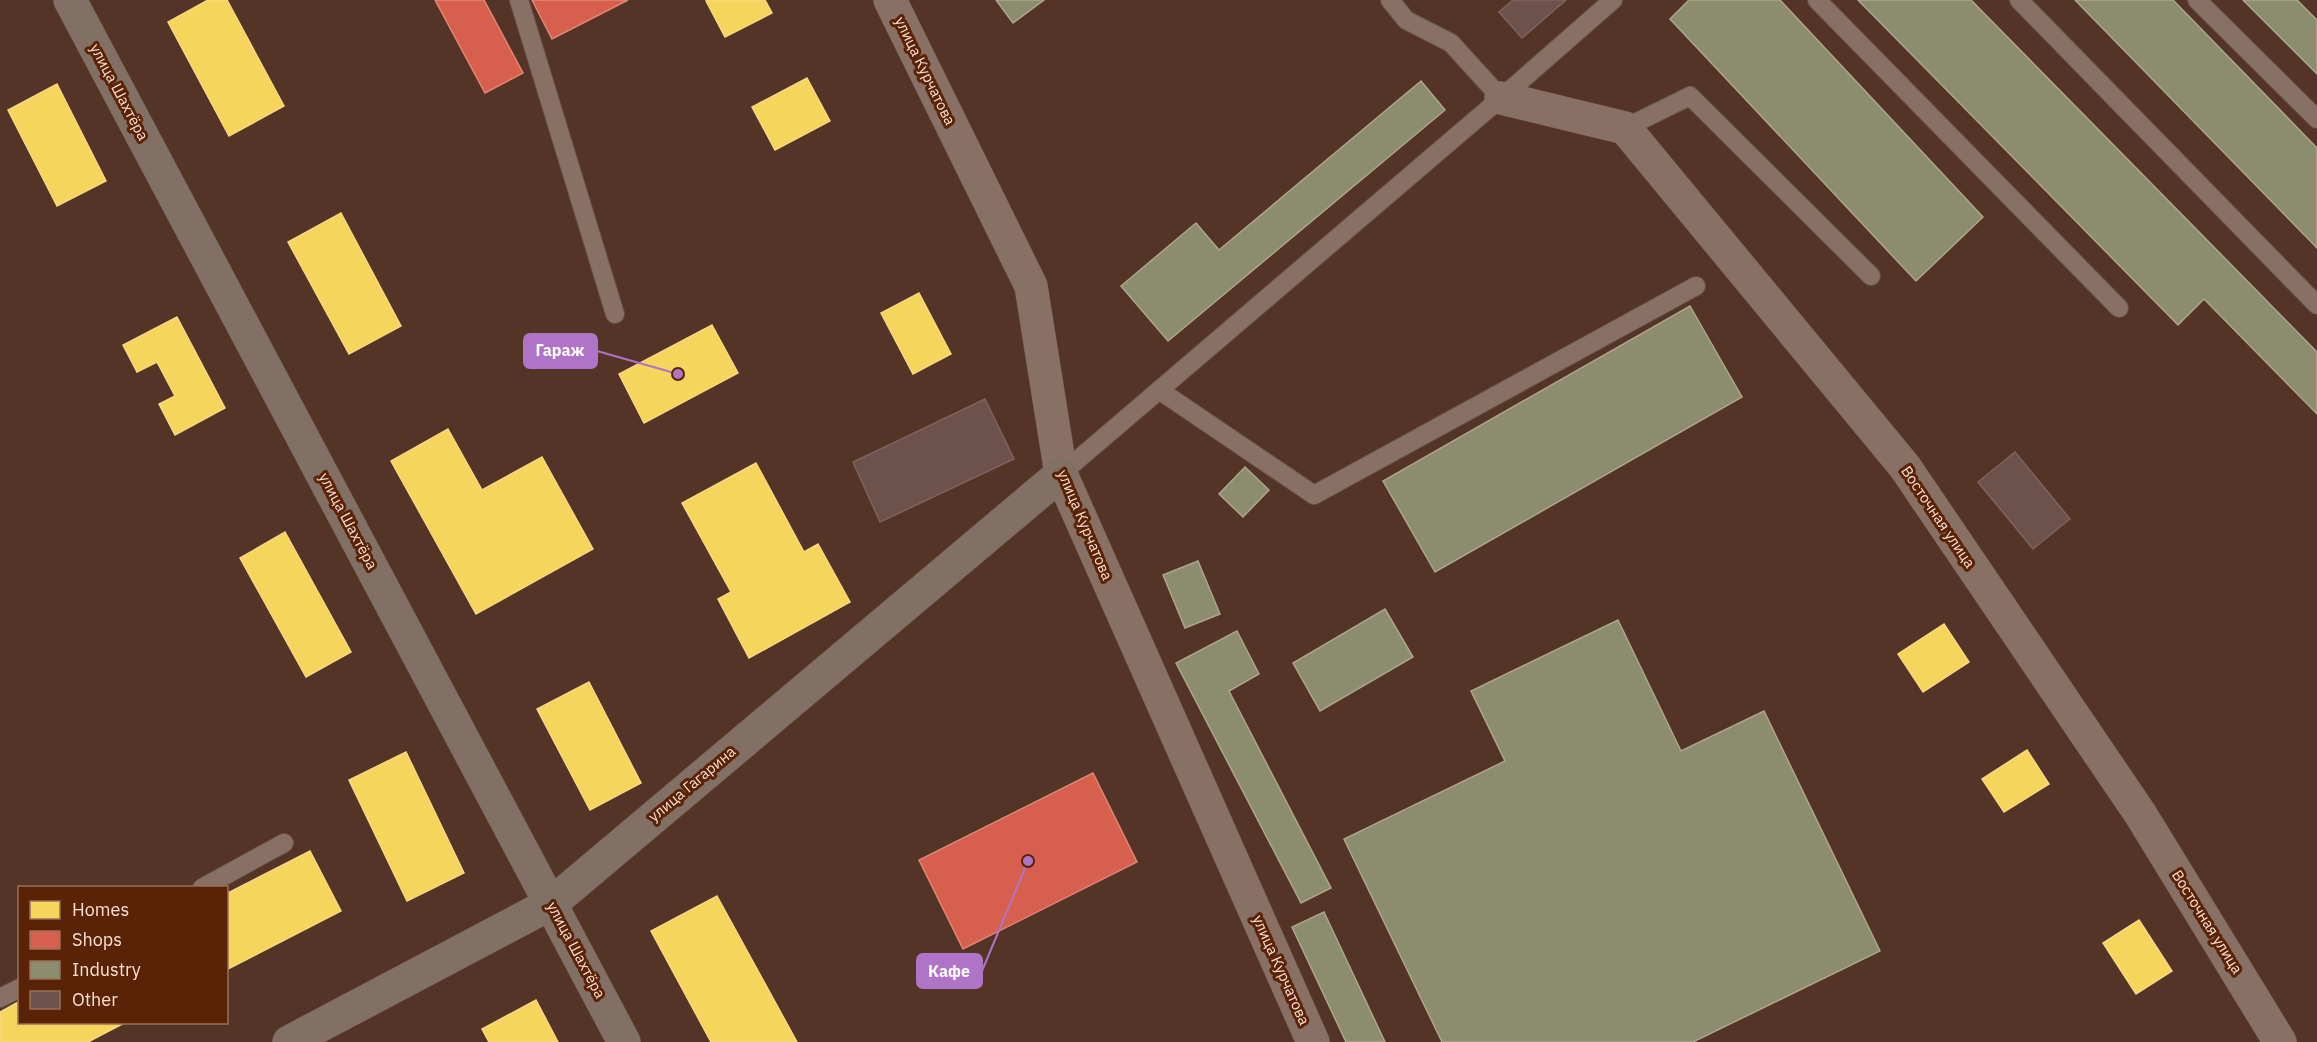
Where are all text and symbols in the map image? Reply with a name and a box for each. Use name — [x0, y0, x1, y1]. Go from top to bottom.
street label: улица Курчатова — [891, 13, 960, 128]
street label: улица Шахтёра — [86, 40, 153, 143]
callout: Гараж — [524, 334, 597, 368]
text: Гараж — [536, 340, 585, 360]
street label: Восточная улица — [1897, 462, 1980, 571]
street label: улица Курчатова — [1054, 467, 1117, 583]
street label: улица Шахтёра — [315, 469, 382, 572]
street label: улица Гагарина — [644, 742, 739, 826]
street label: Восточная улица — [2168, 866, 2247, 977]
legend — [18, 886, 228, 1024]
text: Homes — [72, 898, 129, 921]
street label: улица Шахтёра — [543, 898, 610, 1001]
street label: улица Курчатова — [1249, 912, 1314, 1028]
text: Shops — [72, 928, 122, 951]
callout: Кафе — [917, 954, 982, 988]
text: Industry — [72, 958, 141, 981]
text: Кафе — [928, 961, 970, 981]
text: Other — [72, 988, 118, 1011]

